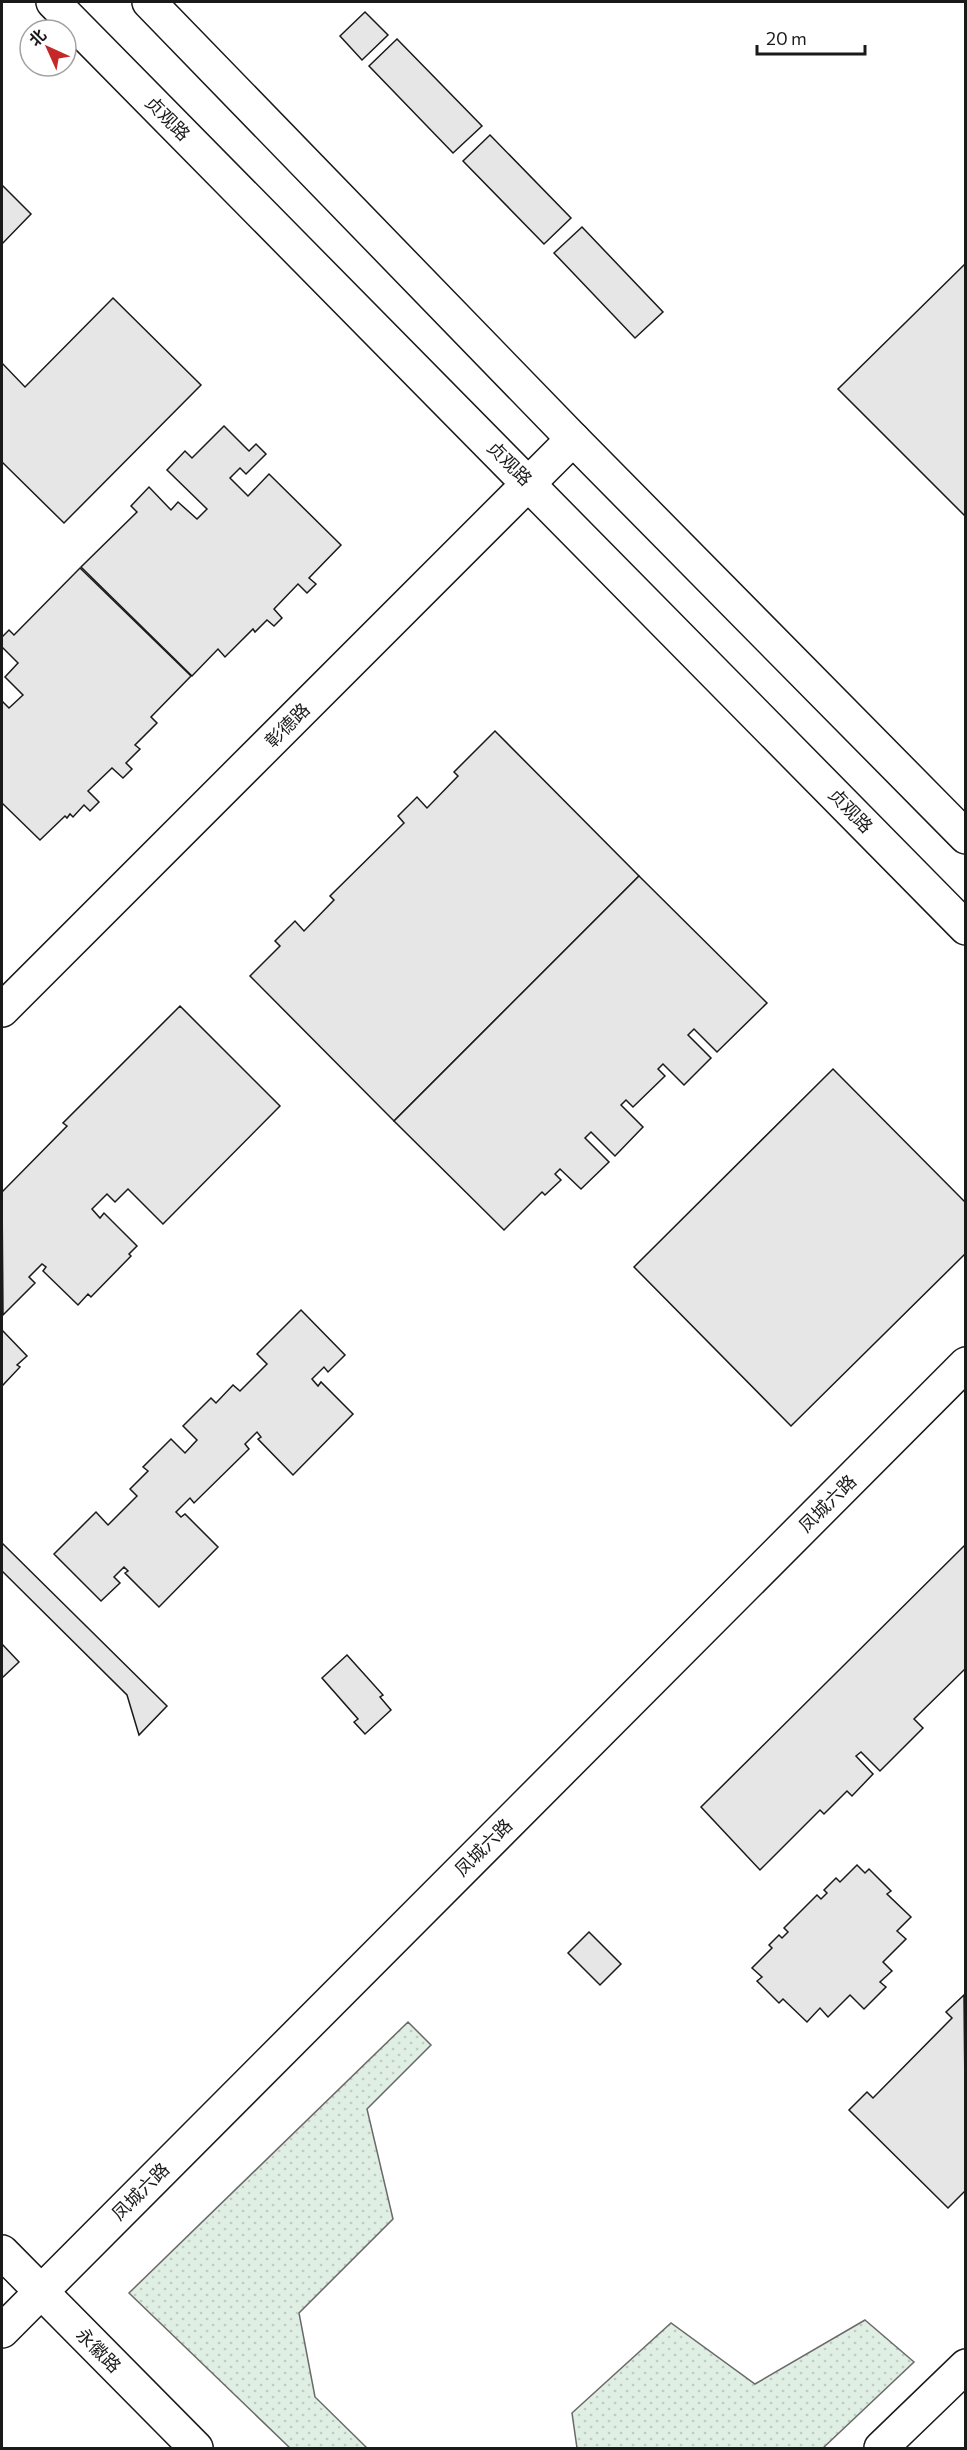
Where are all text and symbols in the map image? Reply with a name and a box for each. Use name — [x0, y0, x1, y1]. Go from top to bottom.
north arrow — [18, 18, 78, 78]
scale bar — [757, 18, 865, 56]
text: 北 — [25, 25, 49, 49]
text: 20 m — [766, 27, 807, 49]
street label: 贞观路 — [141, 91, 195, 145]
street label: 贞观路 — [483, 436, 537, 490]
street label: 彰德路 — [260, 698, 314, 752]
street label: 贞观路 — [824, 783, 878, 837]
street label: 凤城六路 — [794, 1470, 860, 1536]
street label: 凤城六路 — [450, 1814, 516, 1880]
street label: 凤城六路 — [107, 2158, 173, 2224]
street label: 永徽路 — [72, 2323, 126, 2377]

